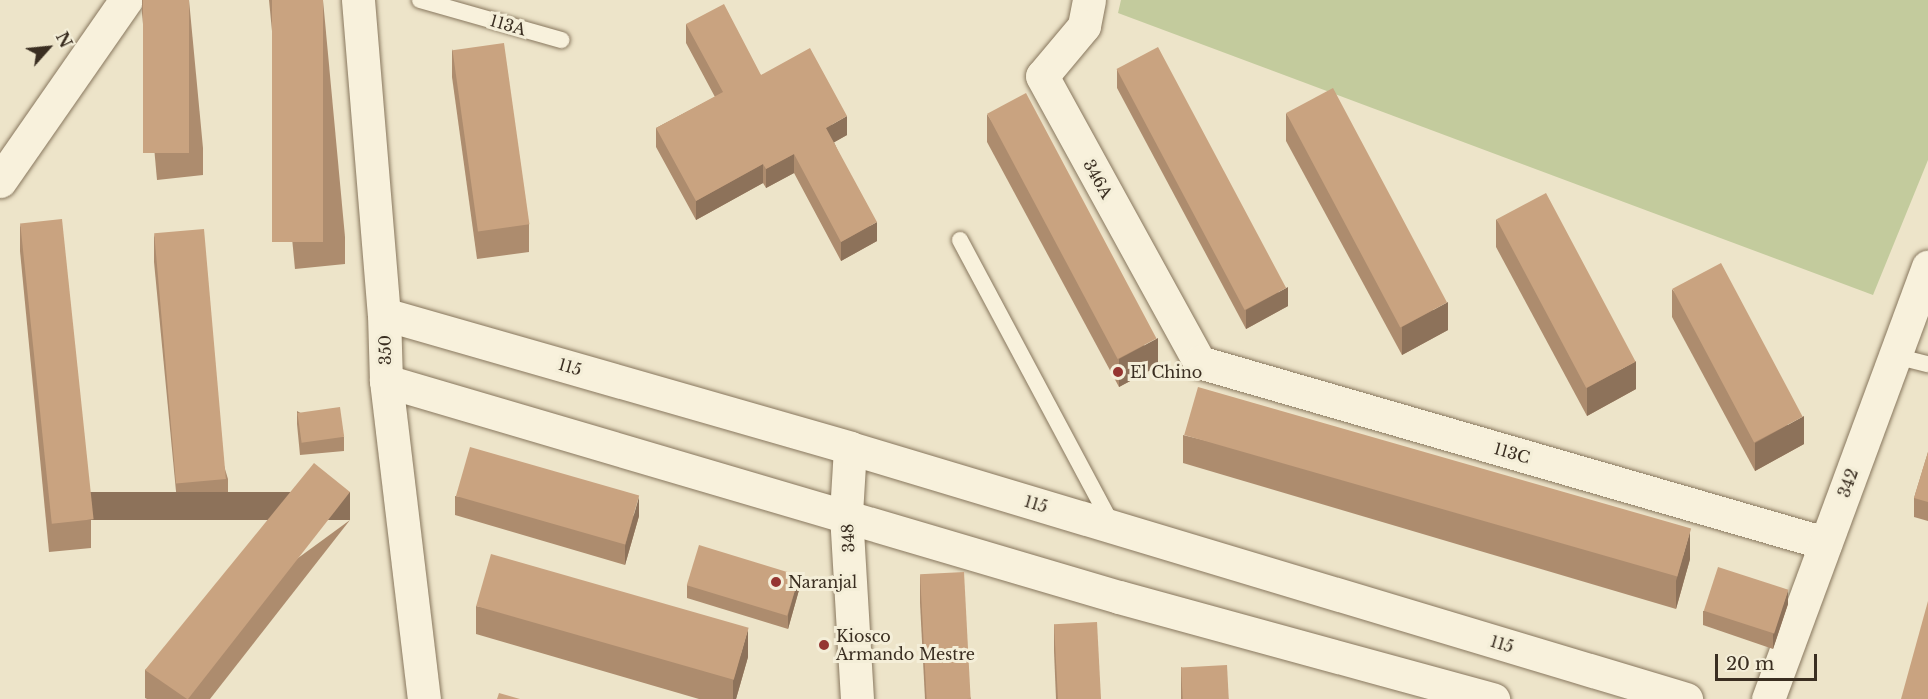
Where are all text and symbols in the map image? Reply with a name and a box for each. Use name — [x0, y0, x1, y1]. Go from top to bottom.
street label: 113A — [488, 11, 528, 39]
north arrow — [18, 18, 78, 78]
text: N — [52, 29, 76, 51]
street label: 346A — [1079, 156, 1117, 202]
street label: 350 — [375, 335, 395, 365]
street label: 115 — [556, 355, 584, 379]
place label: El Chino — [1130, 362, 1202, 382]
marker: El Chino — [1111, 365, 1125, 379]
street label: 113C — [1492, 439, 1532, 467]
street label: 342 — [1834, 466, 1862, 500]
street label: 115 — [1022, 491, 1050, 517]
street label: 348 — [838, 523, 858, 553]
place label: Naranjal — [788, 572, 857, 592]
marker: Naranjal — [769, 575, 783, 589]
place label: Kiosco Armando Mestre — [836, 626, 975, 664]
street label: 115 — [1488, 631, 1516, 657]
marker: Kiosco Armando Mestre — [817, 638, 831, 652]
scale bar — [1718, 642, 1820, 680]
text: 20 m — [1726, 653, 1774, 675]

